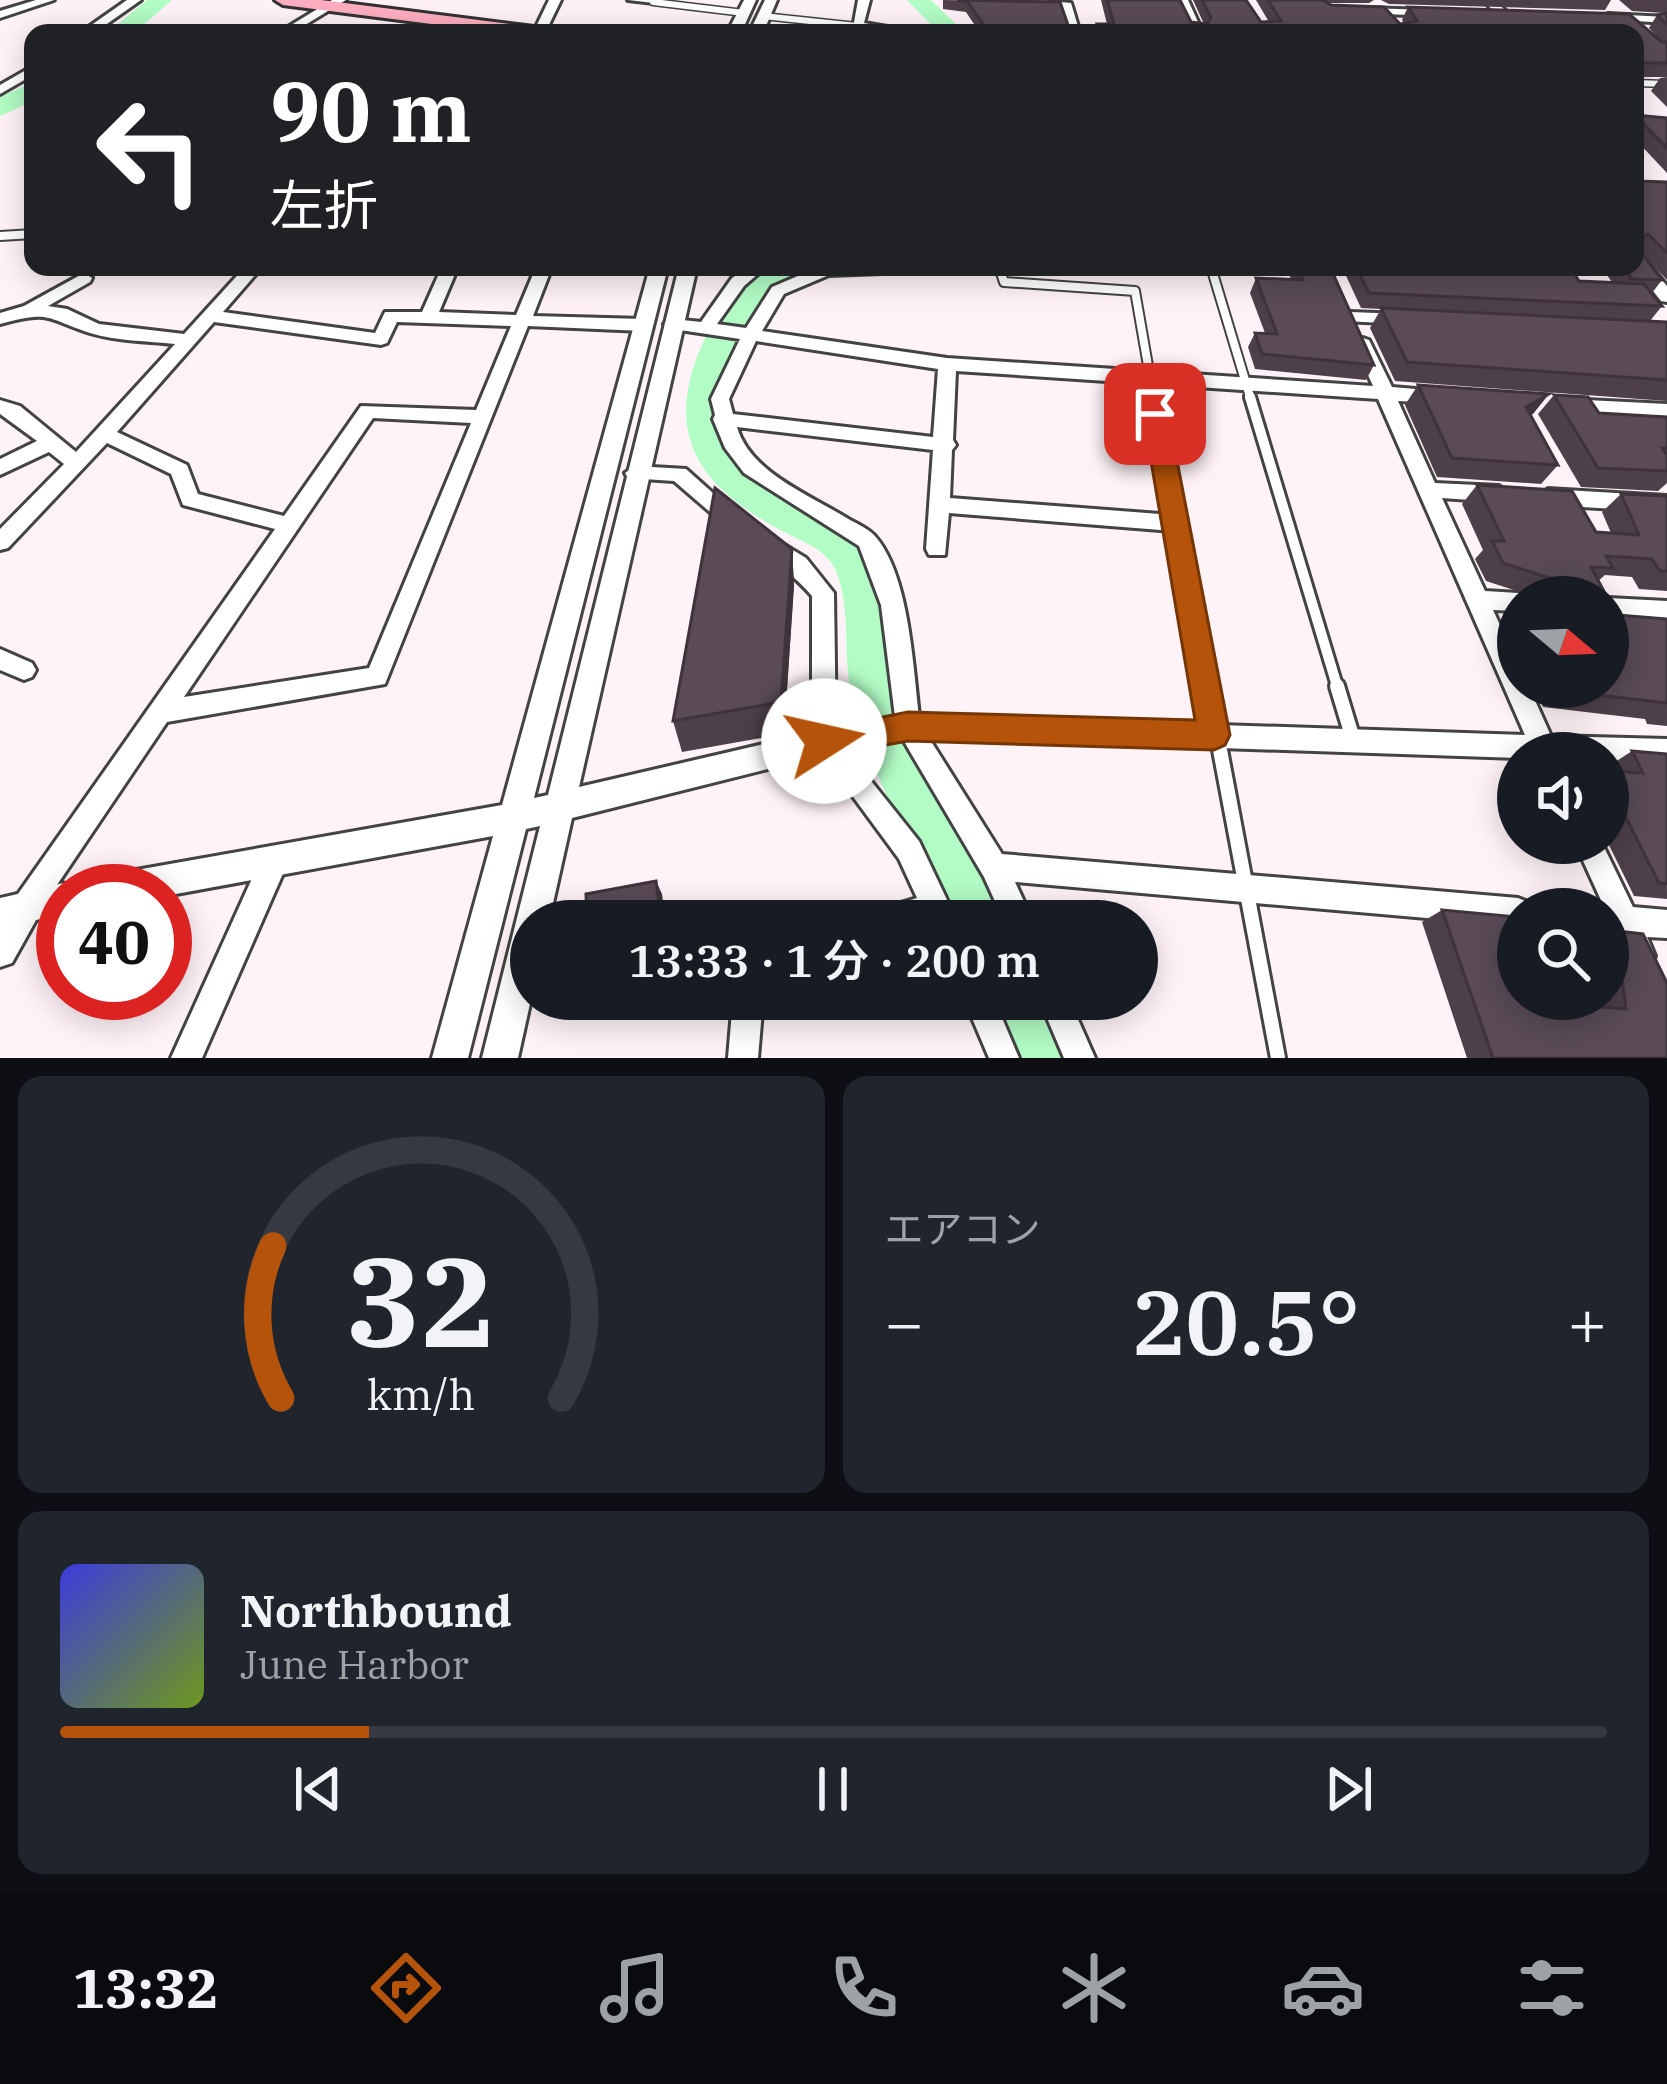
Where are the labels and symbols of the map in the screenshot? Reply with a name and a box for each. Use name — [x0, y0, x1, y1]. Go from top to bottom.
pin — [1104, 363, 1206, 465]
north arrow — [1497, 576, 1629, 708]
position arrow — [761, 678, 887, 804]
speed limit sign: 40 — [36, 864, 192, 1020]

